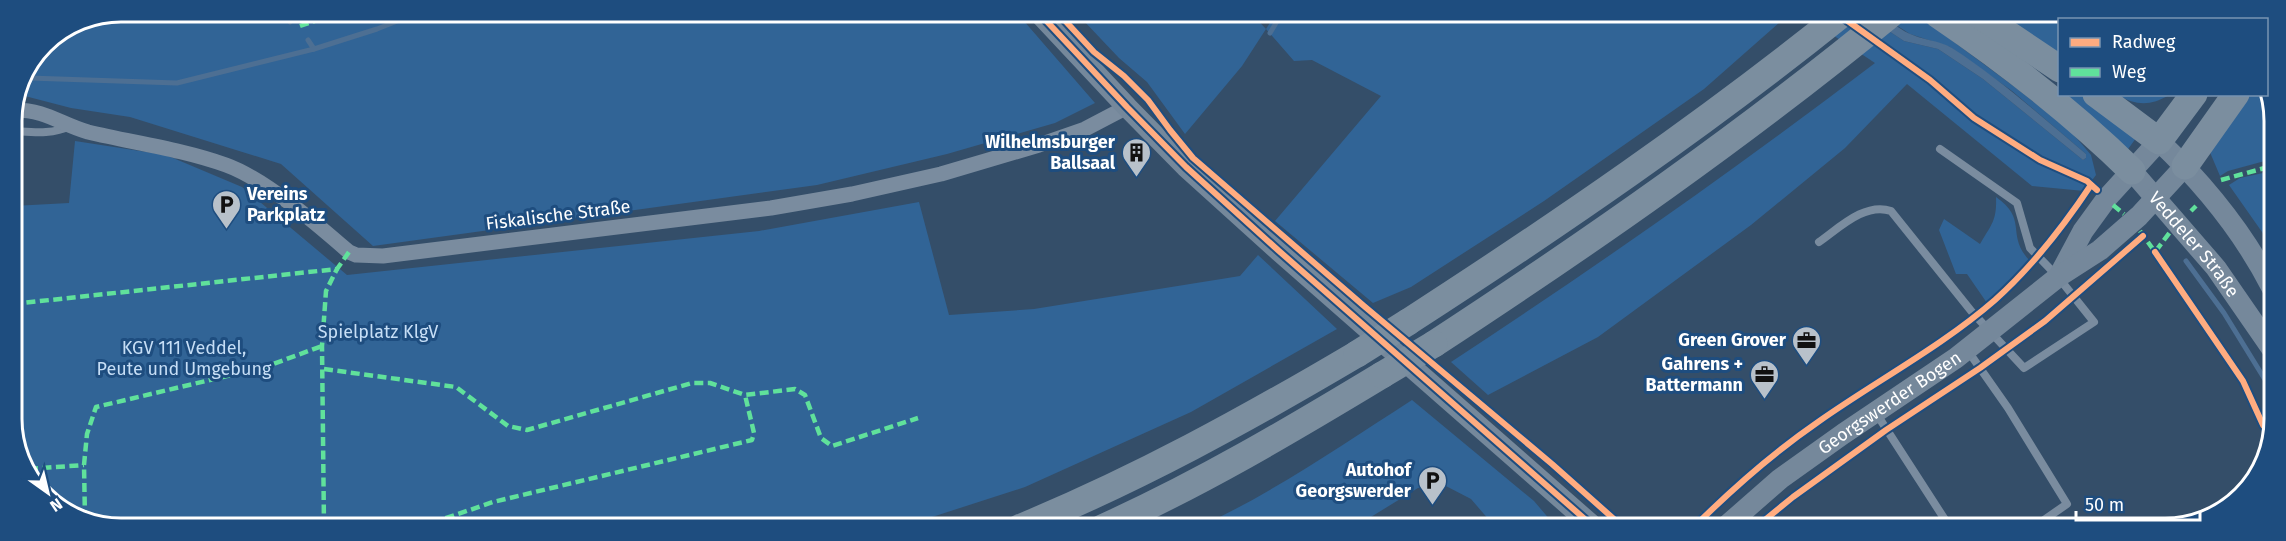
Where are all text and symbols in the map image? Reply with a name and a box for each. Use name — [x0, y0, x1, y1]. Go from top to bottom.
legend — [2058, 18, 2268, 96]
text: Radweg — [2112, 31, 2176, 53]
text: Weg — [2112, 61, 2146, 83]
place label: Wilhelmsburger Ballsaal — [985, 131, 1116, 174]
building icon: Wilhelmsburger Ballsaal — [1120, 136, 1152, 178]
place label: Vereins Parkplatz — [246, 183, 325, 226]
street label: Veddeler Straße — [2144, 187, 2244, 301]
parking icon: Vereins Parkplatz — [210, 188, 242, 230]
street label: Fiskalische Straße — [484, 195, 632, 235]
park label: Spielplatz KlgV — [318, 321, 438, 343]
office icon: Green Grover — [1791, 324, 1823, 366]
place label: Green Grover — [1678, 329, 1787, 351]
park label: KGV 111 Veddel, Peute und Umgebung — [97, 337, 272, 380]
street label: Georgswerder Bogen — [1814, 347, 1966, 459]
place label: Gahrens + Battermann — [1645, 353, 1743, 396]
office icon: Gahrens + Battermann — [1748, 358, 1780, 400]
place label: Autohof Georgswerder — [1296, 459, 1413, 502]
north arrow — [18, 463, 78, 523]
parking icon: Autohof Georgswerder — [1416, 464, 1448, 506]
scale bar — [2076, 484, 2200, 522]
text: N — [46, 494, 66, 516]
text: 50 m — [2085, 494, 2124, 516]

